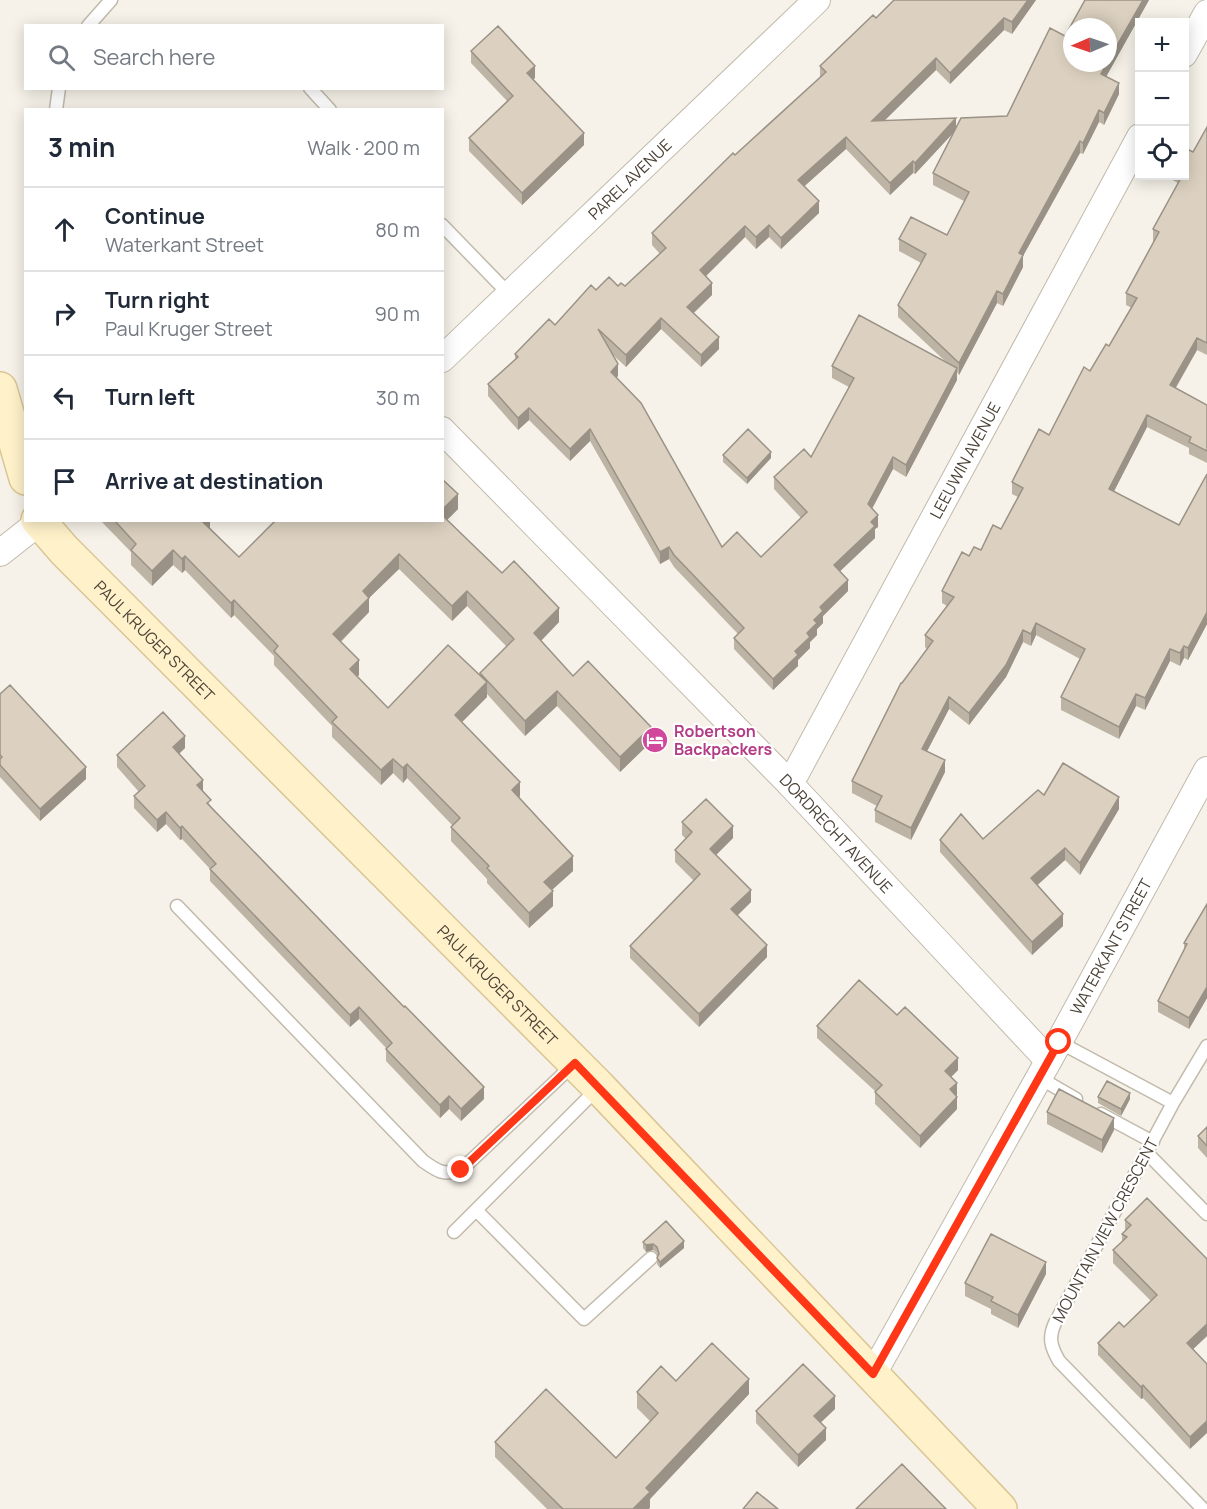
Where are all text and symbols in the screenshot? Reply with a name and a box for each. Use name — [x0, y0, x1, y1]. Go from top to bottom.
north arrow — [1063, 18, 1117, 72]
map controls — [1135, 18, 1189, 180]
button: + — [1135, 18, 1189, 72]
search box — [24, 24, 444, 90]
icon: search — [45, 41, 78, 74]
text: Search here — [93, 42, 215, 72]
button: − — [1135, 72, 1189, 126]
button: locate — [1135, 126, 1189, 180]
text: 3 min — [48, 129, 115, 165]
text: Walk · 200 m — [307, 134, 420, 161]
street label: PAREL AVENUE — [583, 134, 676, 224]
text: Continue — [105, 201, 205, 231]
icon: ahead — [48, 213, 81, 246]
text: 80 m — [375, 216, 420, 243]
text: Waterkant Street — [105, 231, 264, 258]
text: Turn right — [105, 285, 210, 315]
icon: right — [48, 297, 81, 330]
text: 90 m — [374, 300, 420, 327]
text: Paul Kruger Street — [105, 315, 273, 342]
icon: left — [48, 381, 81, 414]
text: Turn left — [105, 382, 195, 412]
text: 30 m — [376, 384, 420, 411]
street label: LEEUWIN AVENUE — [925, 398, 1006, 523]
icon: arrive — [48, 465, 81, 498]
text: Arrive at destination — [105, 466, 323, 496]
street label: PAUL KRUGER STREET — [89, 576, 220, 706]
place label: Robertson Backpackers — [674, 720, 773, 760]
hotel icon: Robertson Backpackers — [640, 725, 670, 755]
street label: DORDRECHT AVENUE — [775, 769, 897, 898]
street label: WATERKANT STREET — [1065, 874, 1157, 1019]
street label: PAUL KRUGER STREET — [432, 920, 563, 1051]
route start — [1045, 1028, 1071, 1054]
street label: MOUNTAIN VIEW CRESCENT — [1047, 1133, 1163, 1326]
route end — [447, 1156, 473, 1182]

